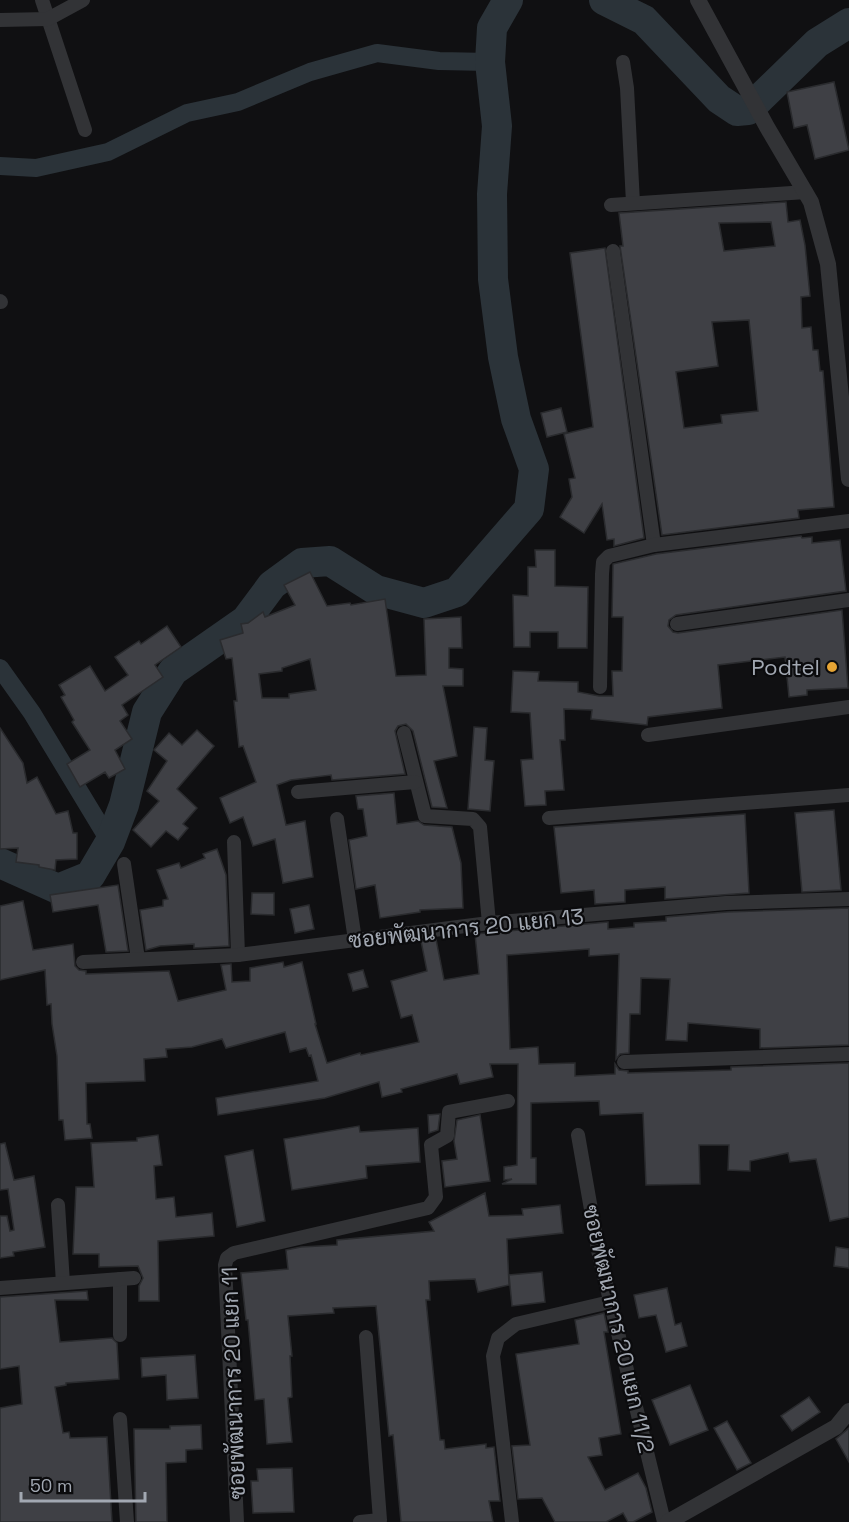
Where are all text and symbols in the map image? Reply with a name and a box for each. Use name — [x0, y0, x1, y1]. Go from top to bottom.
place label: Podtel — [751, 653, 820, 681]
marker: Podtel — [825, 660, 839, 674]
street label: ซอยพัฒนาการ 20 แยก 13 — [347, 902, 585, 954]
street label: ซอยพัฒนาการ 20 แยก 11/2 — [577, 1202, 661, 1456]
street label: ซอยพัฒนาการ 20 แยก 11 — [215, 1266, 251, 1500]
scale bar — [21, 1465, 146, 1503]
text: 50 m — [30, 1474, 72, 1497]

